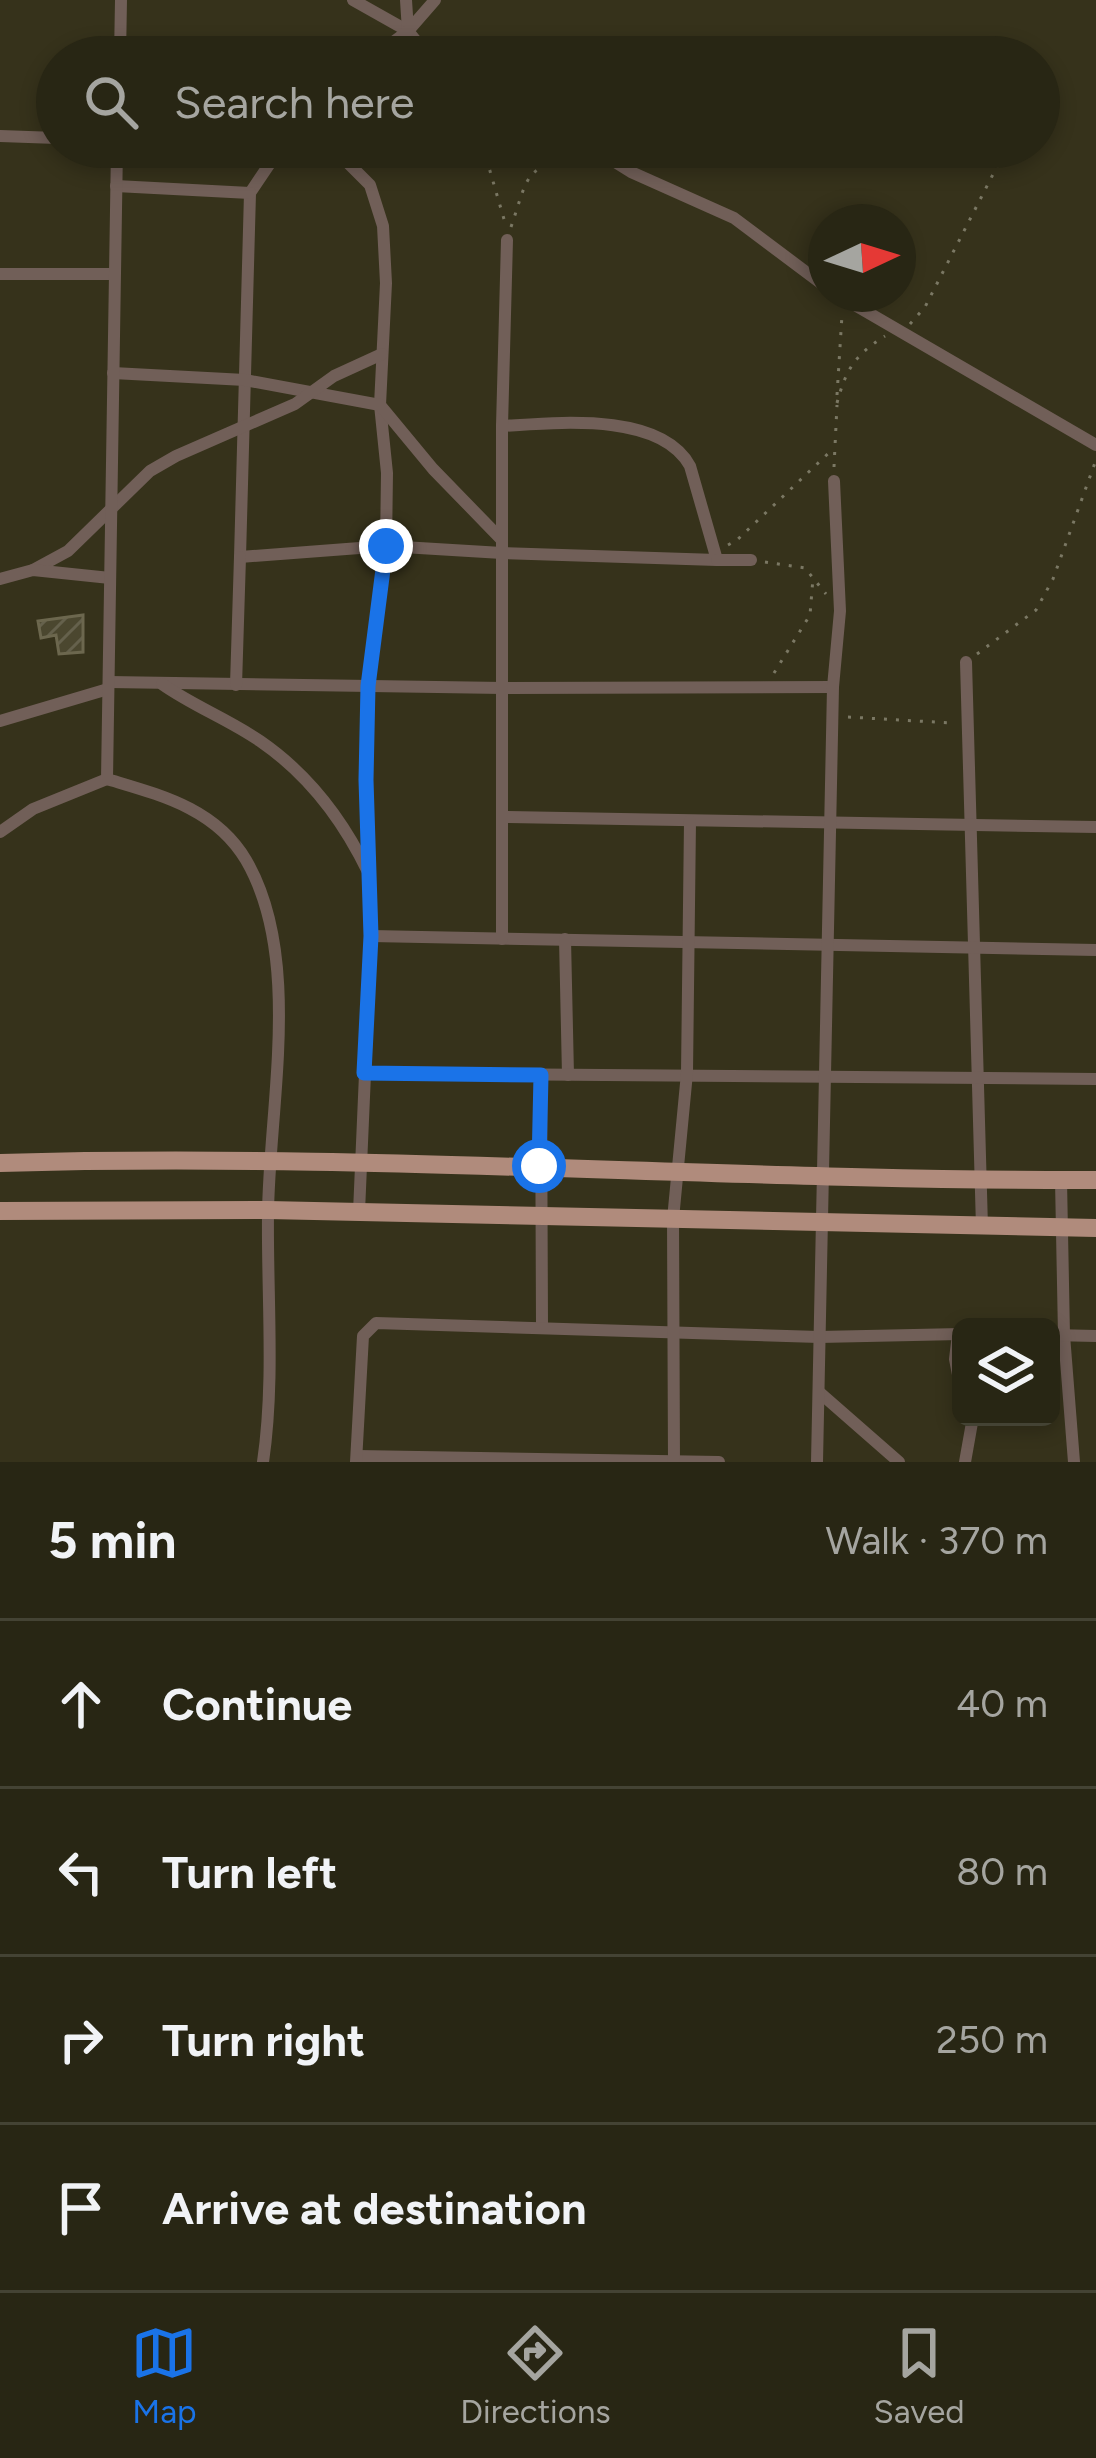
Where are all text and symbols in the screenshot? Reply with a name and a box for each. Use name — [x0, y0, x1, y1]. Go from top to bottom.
search box — [36, 36, 1060, 168]
icon: search — [78, 69, 144, 135]
text: Search here — [174, 75, 414, 129]
north arrow — [808, 204, 916, 312]
route end — [359, 519, 413, 573]
route start — [512, 1139, 566, 1193]
map controls — [952, 1318, 1060, 1426]
button: layers — [952, 1318, 1060, 1426]
text: 5 min — [48, 1510, 177, 1571]
text: Walk · 370 m — [826, 1517, 1048, 1564]
icon: ahead — [48, 1671, 114, 1737]
text: Continue — [162, 1677, 352, 1731]
text: 40 m — [956, 1680, 1048, 1727]
icon: left — [48, 1839, 114, 1905]
text: Turn left — [162, 1845, 337, 1899]
text: 80 m — [956, 1848, 1048, 1895]
icon: right — [48, 2007, 114, 2073]
text: Turn right — [162, 2013, 365, 2067]
text: 250 m — [936, 2016, 1048, 2063]
icon: arrive — [48, 2175, 114, 2241]
text: Arrive at destination — [162, 2181, 586, 2235]
tab: Map — [131, 2320, 197, 2431]
tab: Directions — [460, 2320, 611, 2431]
tab: Saved — [874, 2320, 965, 2431]

